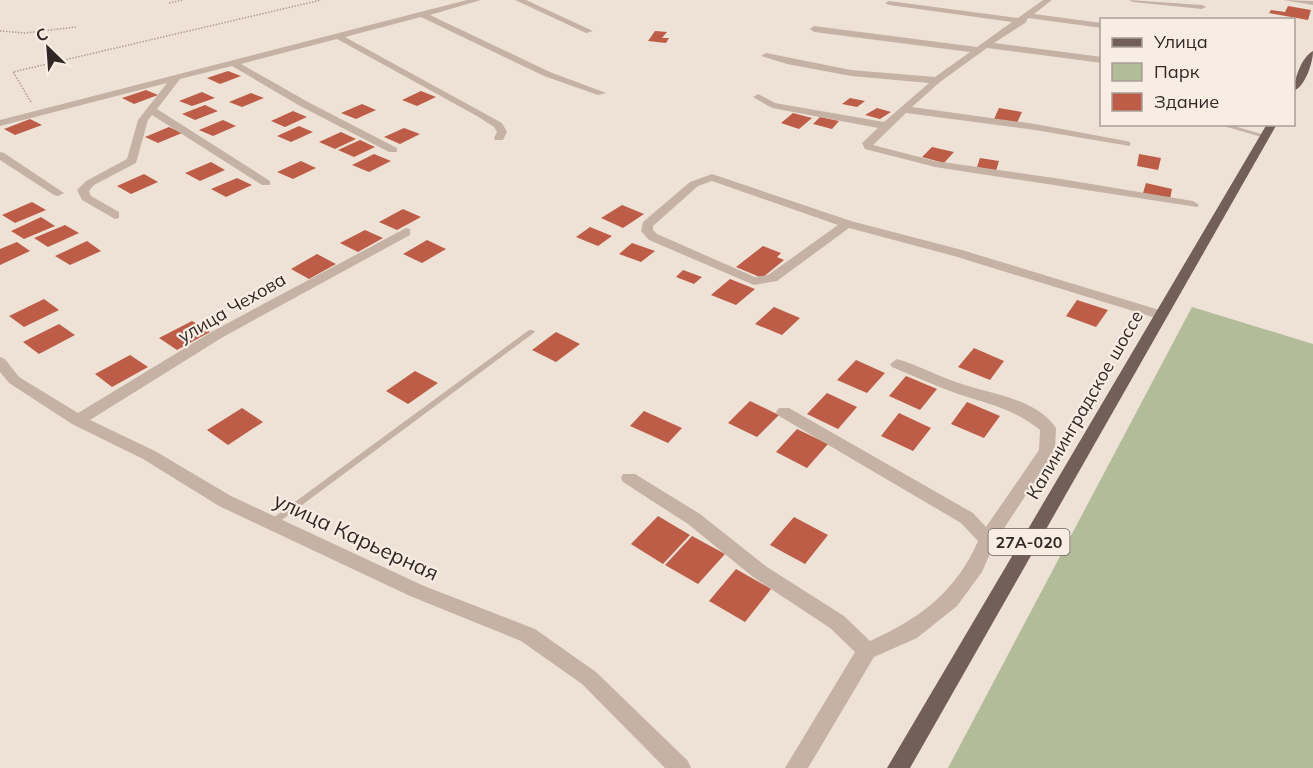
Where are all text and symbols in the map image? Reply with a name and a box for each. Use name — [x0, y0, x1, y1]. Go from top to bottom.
north arrow — [18, 18, 78, 78]
legend — [1100, 18, 1295, 126]
text: С — [32, 23, 51, 46]
text: Улица — [1153, 30, 1208, 53]
text: Парк — [1154, 60, 1200, 83]
text: Здание — [1154, 90, 1219, 113]
street label: улица Чехова — [174, 267, 290, 348]
street label: Калининградское шоссе — [1021, 306, 1148, 503]
street label: улица Карьерная — [270, 486, 443, 586]
road number: 27А-020 — [988, 529, 1070, 555]

